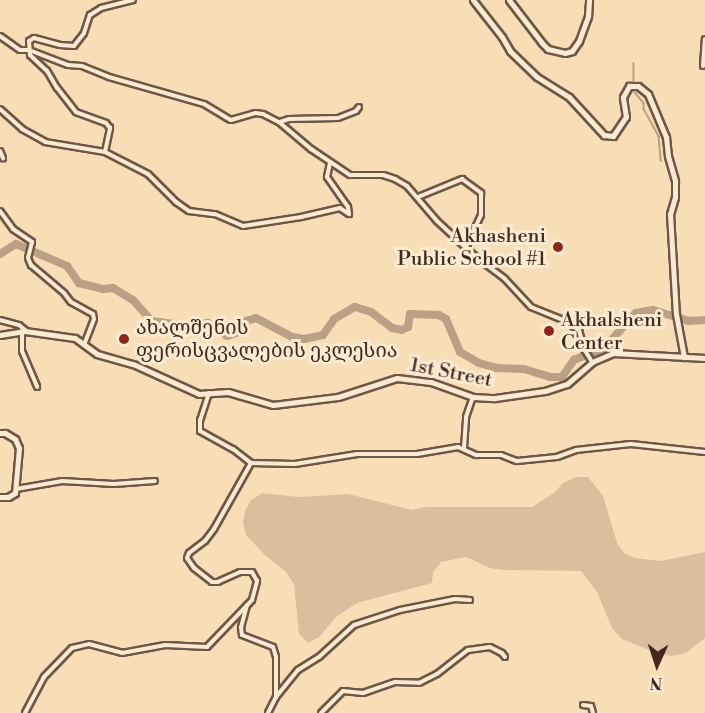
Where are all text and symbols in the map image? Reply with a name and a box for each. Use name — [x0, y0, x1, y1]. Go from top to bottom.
place label: Akhasheni Public School #1 — [397, 224, 546, 271]
marker: Akhasheni Public School #1 — [551, 240, 565, 254]
place label: Akhalsheni Center — [561, 308, 662, 355]
place label: ახალშენის ფერისცვალების ეკლესია — [136, 316, 397, 363]
marker: Akhalsheni Center — [542, 324, 556, 338]
marker: ახალშენის ფერისცვალების ეკლესია — [117, 332, 131, 346]
street label: 1st Street — [408, 353, 494, 393]
north arrow — [627, 635, 687, 695]
text: N — [649, 673, 663, 693]

